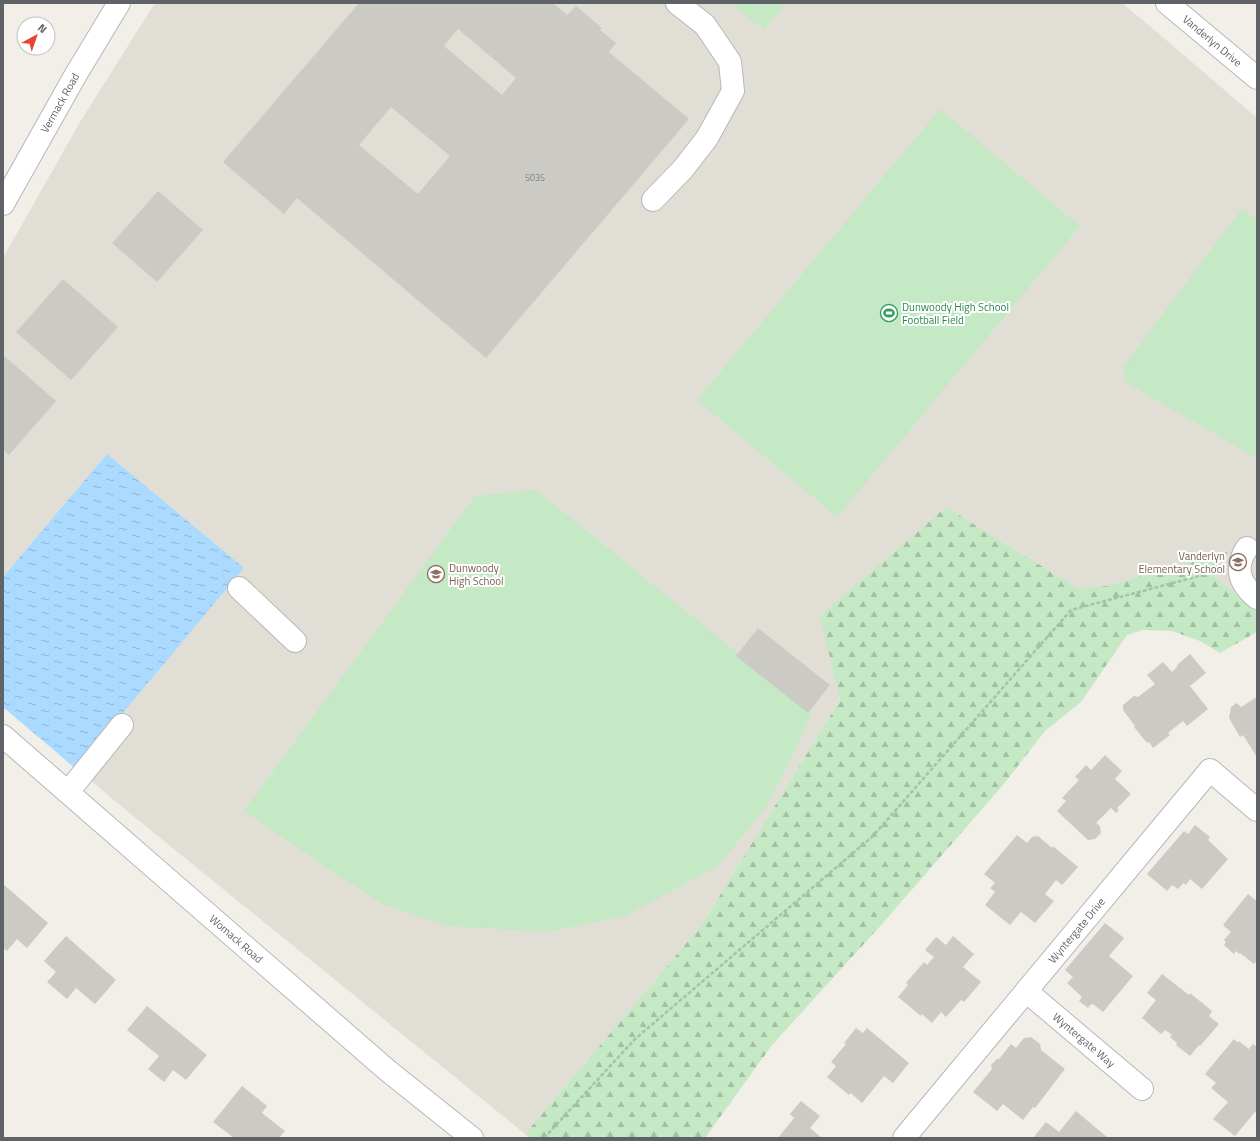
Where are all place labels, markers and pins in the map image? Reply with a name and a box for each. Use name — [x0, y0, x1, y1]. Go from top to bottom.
place label: Dunwoody High School Football Field — [902, 299, 1009, 328]
sports icon: Dunwoody High School Football Field — [879, 303, 899, 323]
place label: Vanderlyn Elementary School — [1138, 548, 1225, 577]
school or university icon: Vanderlyn Elementary School — [1228, 552, 1248, 572]
place label: Dunwoody High School — [449, 560, 504, 589]
school or university icon: Dunwoody High School — [426, 564, 446, 584]

